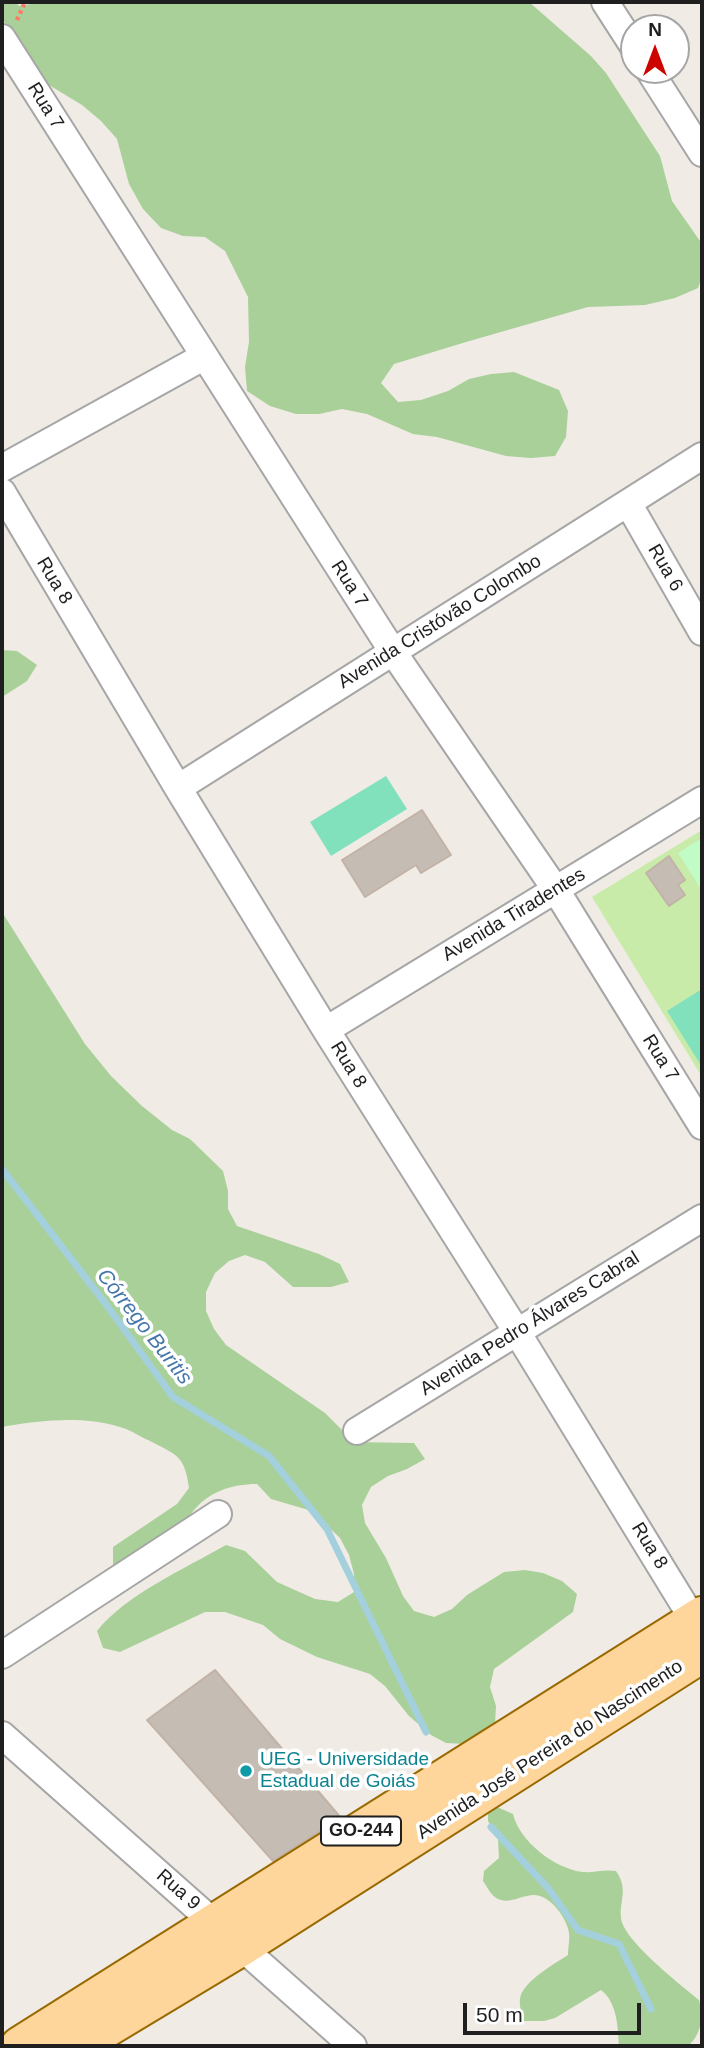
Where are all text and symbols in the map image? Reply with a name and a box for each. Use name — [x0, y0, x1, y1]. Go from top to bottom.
north arrow — [620, 14, 690, 84]
text: N — [648, 19, 662, 40]
street label: Rua 7 — [22, 78, 68, 134]
street label: Rua 6 — [642, 540, 688, 596]
street label: Avenida Cristóvão Colombo — [334, 550, 546, 694]
street label: Rua 8 — [31, 553, 77, 609]
street label: Rua 7 — [326, 557, 372, 611]
street label: Avenida Tiradentes — [438, 863, 590, 967]
street label: Rua 7 — [637, 1030, 683, 1086]
street label: Rua 8 — [325, 1037, 371, 1093]
street label: Avenida Pedro Álvares Cabral — [416, 1247, 644, 1401]
water label: Córrego Buritis — [91, 1264, 197, 1390]
street label: Rua 8 — [626, 1518, 672, 1574]
street label: Avenida José Pereira do Nascimento — [413, 1655, 687, 1845]
place label: UEG - Universidade Estadual de Goiás — [260, 1749, 429, 1793]
marker: UEG - Universidade Estadual de Goiás — [238, 1763, 254, 1779]
road number: GO-244 — [321, 1816, 401, 1845]
street label: Rua 9 — [151, 1865, 205, 1915]
scale bar — [466, 1988, 644, 2032]
text: 50 m — [476, 2003, 523, 2026]

